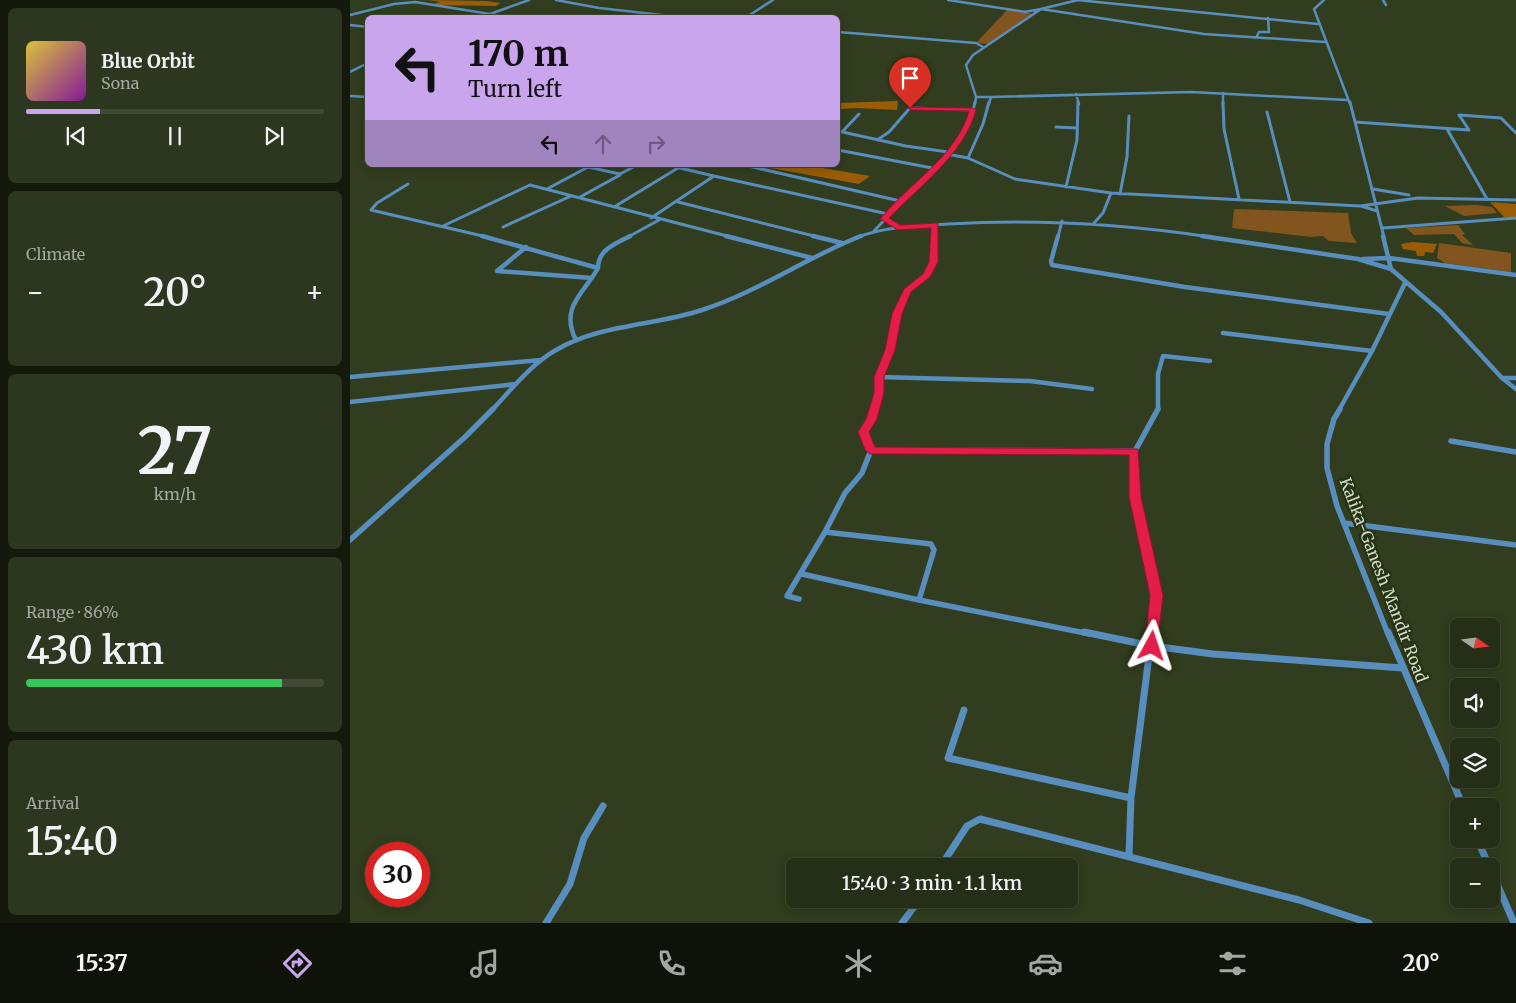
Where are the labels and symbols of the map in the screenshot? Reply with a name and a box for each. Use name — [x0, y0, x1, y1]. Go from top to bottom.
pin — [889, 57, 931, 108]
street label: Kalika-Ganesh Mandir Road — [1336, 475, 1432, 686]
north arrow — [1450, 618, 1500, 668]
position arrow — [1125, 619, 1177, 671]
speed limit sign: 30 — [365, 842, 430, 907]

